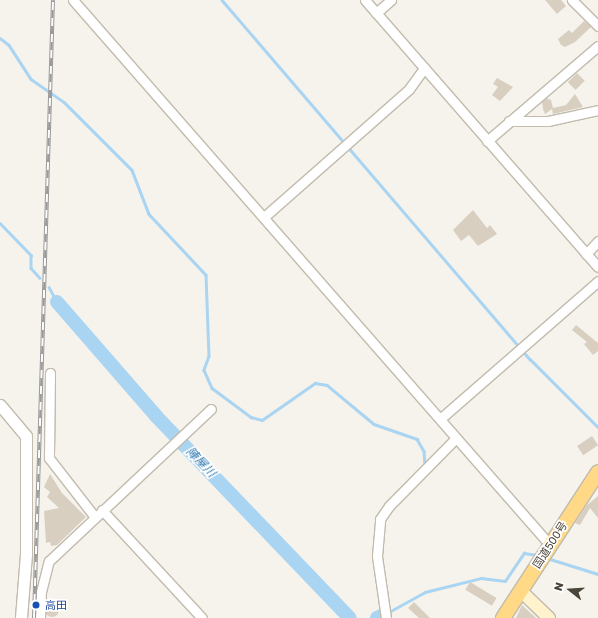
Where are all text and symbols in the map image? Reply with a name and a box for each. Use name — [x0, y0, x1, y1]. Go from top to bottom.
water label: 陣屋川 — [183, 444, 219, 480]
street label: 国道500号 — [530, 519, 570, 571]
north arrow — [550, 570, 590, 610]
text: N — [551, 580, 565, 592]
place label: 高田 — [45, 598, 67, 612]
marker: 高田 — [30, 599, 42, 611]

